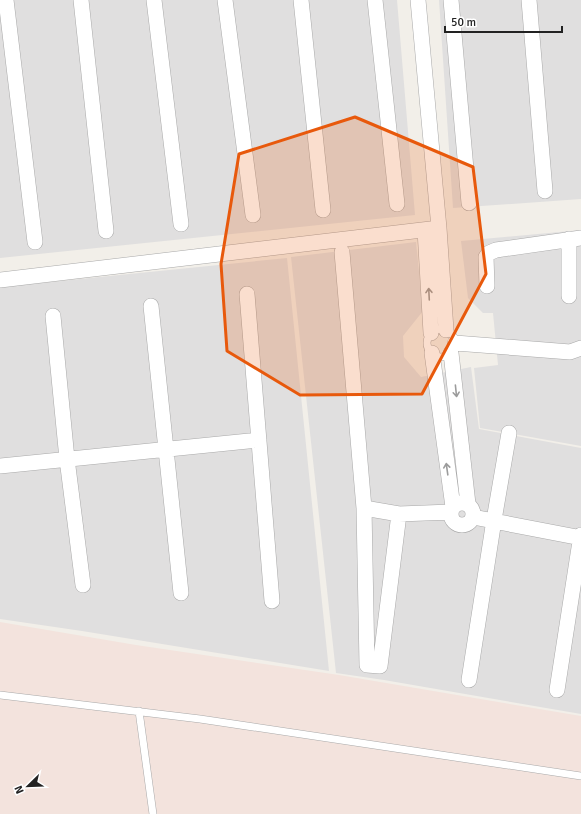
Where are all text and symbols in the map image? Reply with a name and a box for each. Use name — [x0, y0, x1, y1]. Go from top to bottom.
scale bar — [445, 8, 562, 34]
text: 50 m — [451, 15, 476, 30]
one-way arrow — [425, 288, 433, 301]
one-way arrow — [452, 384, 459, 397]
one-way arrow — [443, 463, 451, 476]
north arrow — [8, 766, 48, 806]
text: N — [12, 784, 27, 796]

